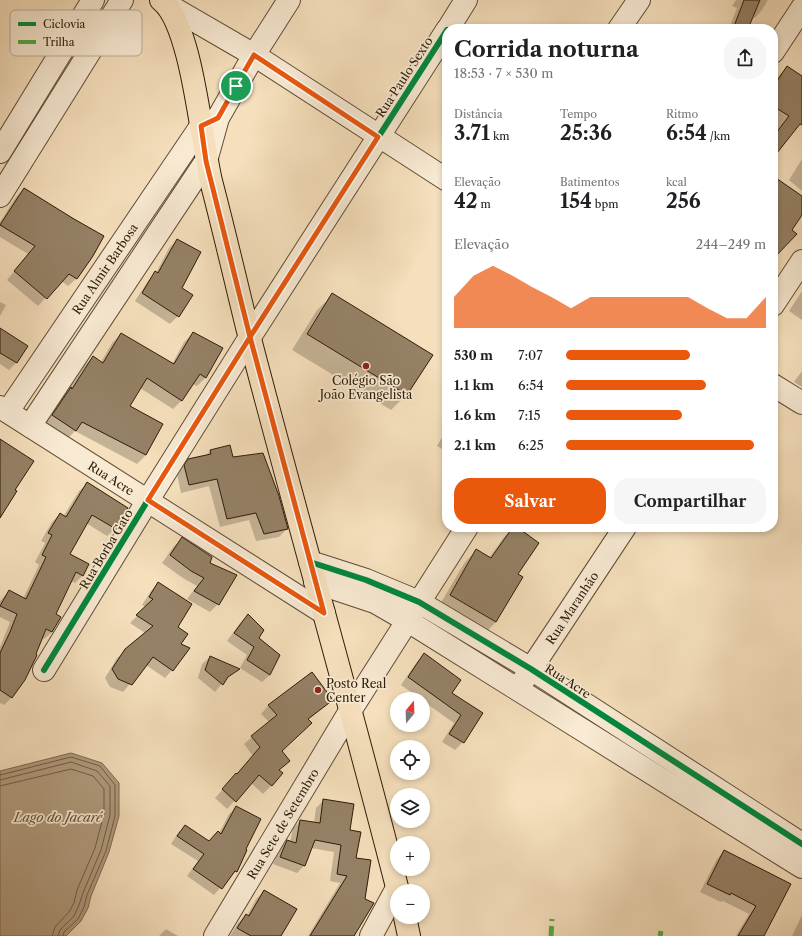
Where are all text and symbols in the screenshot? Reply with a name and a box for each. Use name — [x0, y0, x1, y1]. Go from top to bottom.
legend — [10, 10, 142, 56]
text: Ciclovia — [43, 17, 86, 31]
street label: Rua Paulo Sexto — [372, 34, 436, 120]
text: Trilha — [43, 35, 75, 49]
text: Corrida noturna — [454, 36, 639, 63]
button: share — [724, 37, 766, 79]
text: 18:53 · 7 × 530 m — [454, 65, 553, 81]
pin — [219, 69, 253, 103]
icon: arrive — [225, 75, 247, 97]
text: Distância — [454, 107, 503, 121]
text: Tempo — [560, 107, 597, 121]
text: Ritmo — [666, 107, 698, 121]
text: 3.71 — [454, 121, 490, 145]
text: 25:36 — [560, 121, 612, 145]
text: 6:54 — [666, 121, 707, 145]
text: km — [490, 129, 510, 143]
text: /km — [707, 129, 730, 143]
text: Elevação — [454, 175, 501, 189]
text: Batimentos — [560, 175, 619, 189]
text: kcal — [666, 175, 687, 189]
text: 42 — [454, 189, 478, 213]
text: 154 — [560, 189, 592, 213]
text: 256 — [666, 189, 701, 213]
text: m — [478, 197, 491, 211]
text: bpm — [592, 197, 618, 211]
street label: Rua Almir Barbosa — [68, 220, 141, 317]
text: Elevação — [454, 236, 509, 252]
text: 244–249 m — [696, 236, 766, 252]
text: 530 m — [454, 347, 493, 363]
text: 7:07 — [518, 347, 543, 363]
marker: Colégio São João Evangelista — [361, 361, 371, 371]
place label: Colégio São João Evangelista — [318, 373, 413, 402]
text: 1.1 km — [454, 377, 494, 393]
text: 6:54 — [518, 377, 544, 393]
text: 1.6 km — [454, 407, 496, 423]
text: 7:15 — [518, 407, 541, 423]
text: 2.1 km — [454, 437, 496, 453]
text: 6:25 — [518, 437, 544, 453]
street label: Rua Acre — [86, 458, 137, 498]
button: Salvar — [454, 478, 606, 524]
button: Compartilhar — [614, 478, 766, 524]
street label: Rua Borba Gato — [76, 506, 136, 592]
street label: Rua Maranhão — [542, 568, 601, 647]
street label: Rua Acre — [542, 661, 594, 702]
place label: Posto Real Center — [326, 676, 387, 705]
marker: Posto Real Center — [313, 685, 323, 695]
north arrow — [390, 692, 430, 732]
map controls — [390, 692, 430, 924]
button: locate — [390, 740, 430, 780]
street label: Rua Sete de Setembro — [243, 766, 321, 882]
button: layers — [390, 788, 430, 828]
water label: Lago do Jacaré — [13, 809, 104, 825]
button: + — [390, 836, 430, 876]
button: − — [390, 884, 430, 924]

